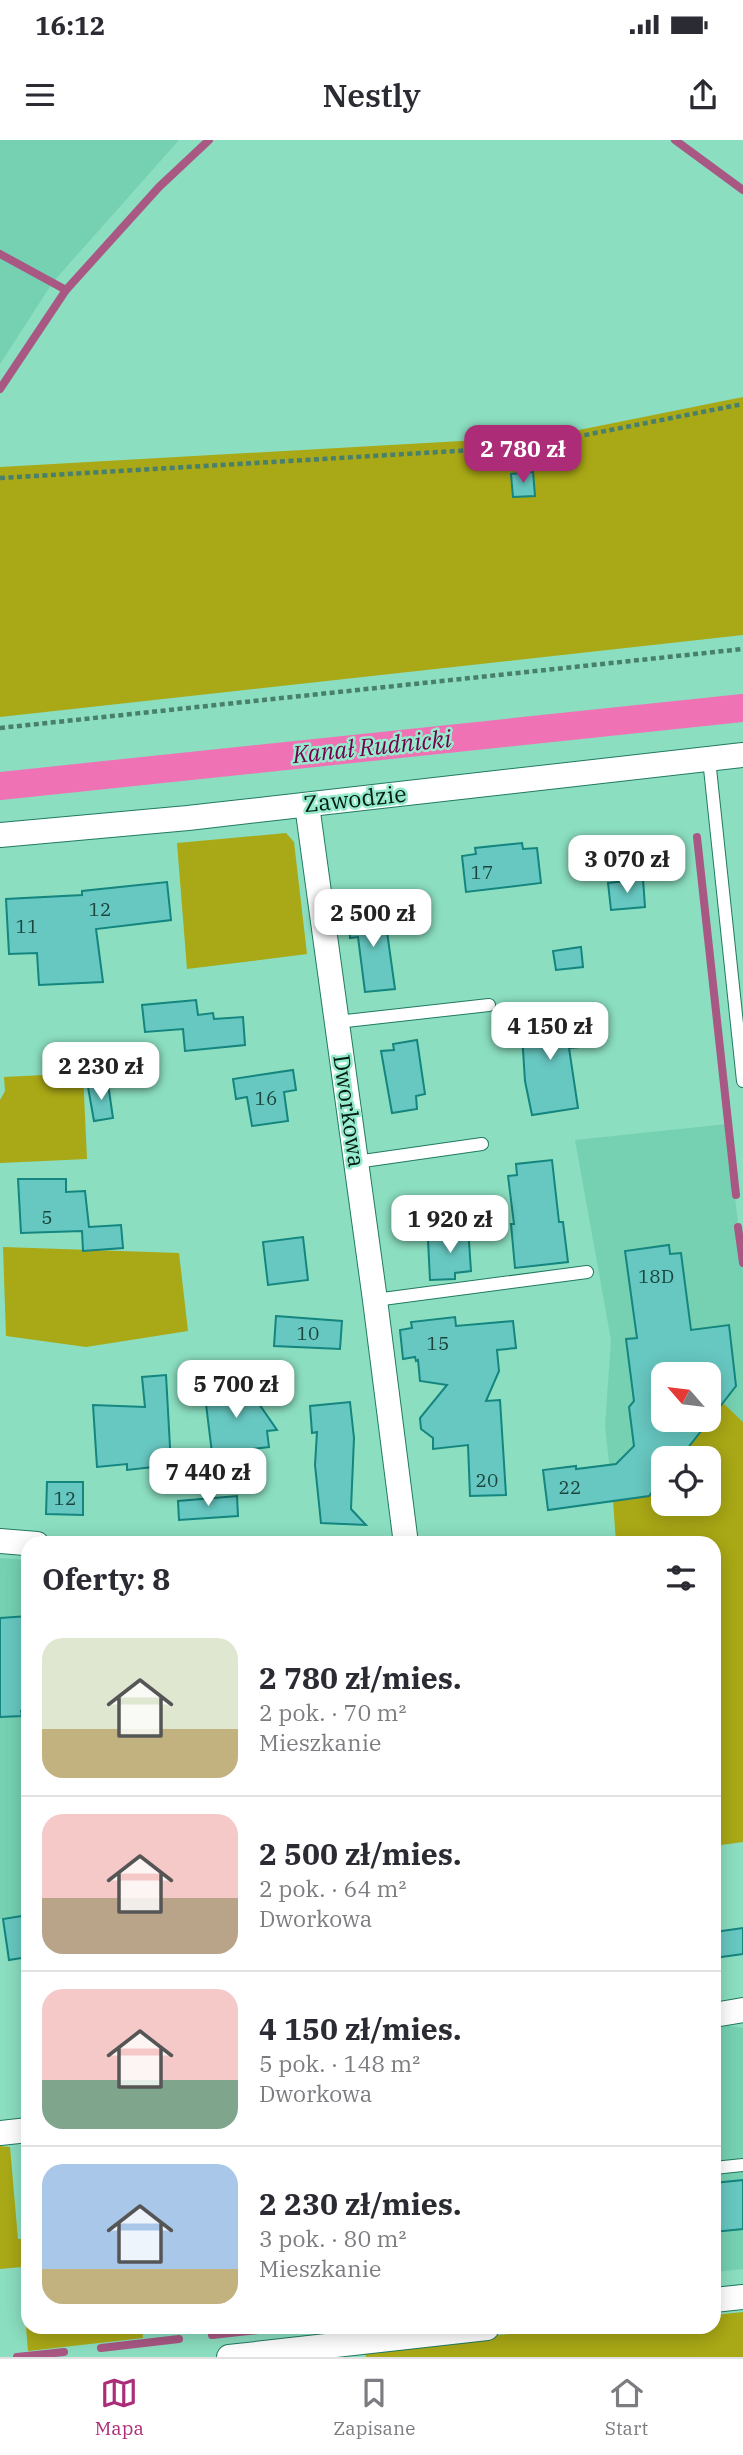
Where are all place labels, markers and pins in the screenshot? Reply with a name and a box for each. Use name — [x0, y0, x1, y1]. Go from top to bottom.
pin: 2 780 zł — [451, 426, 595, 485]
pin: 3 070 zł — [555, 836, 699, 895]
pin: 2 500 zł — [301, 890, 445, 949]
pin: 4 150 zł — [478, 1002, 622, 1062]
pin: 2 230 zł — [29, 1042, 173, 1102]
pin: 1 920 zł — [378, 1196, 522, 1255]
pin: 5 700 zł — [164, 1360, 308, 1420]
pin: 7 440 zł — [136, 1448, 280, 1508]

